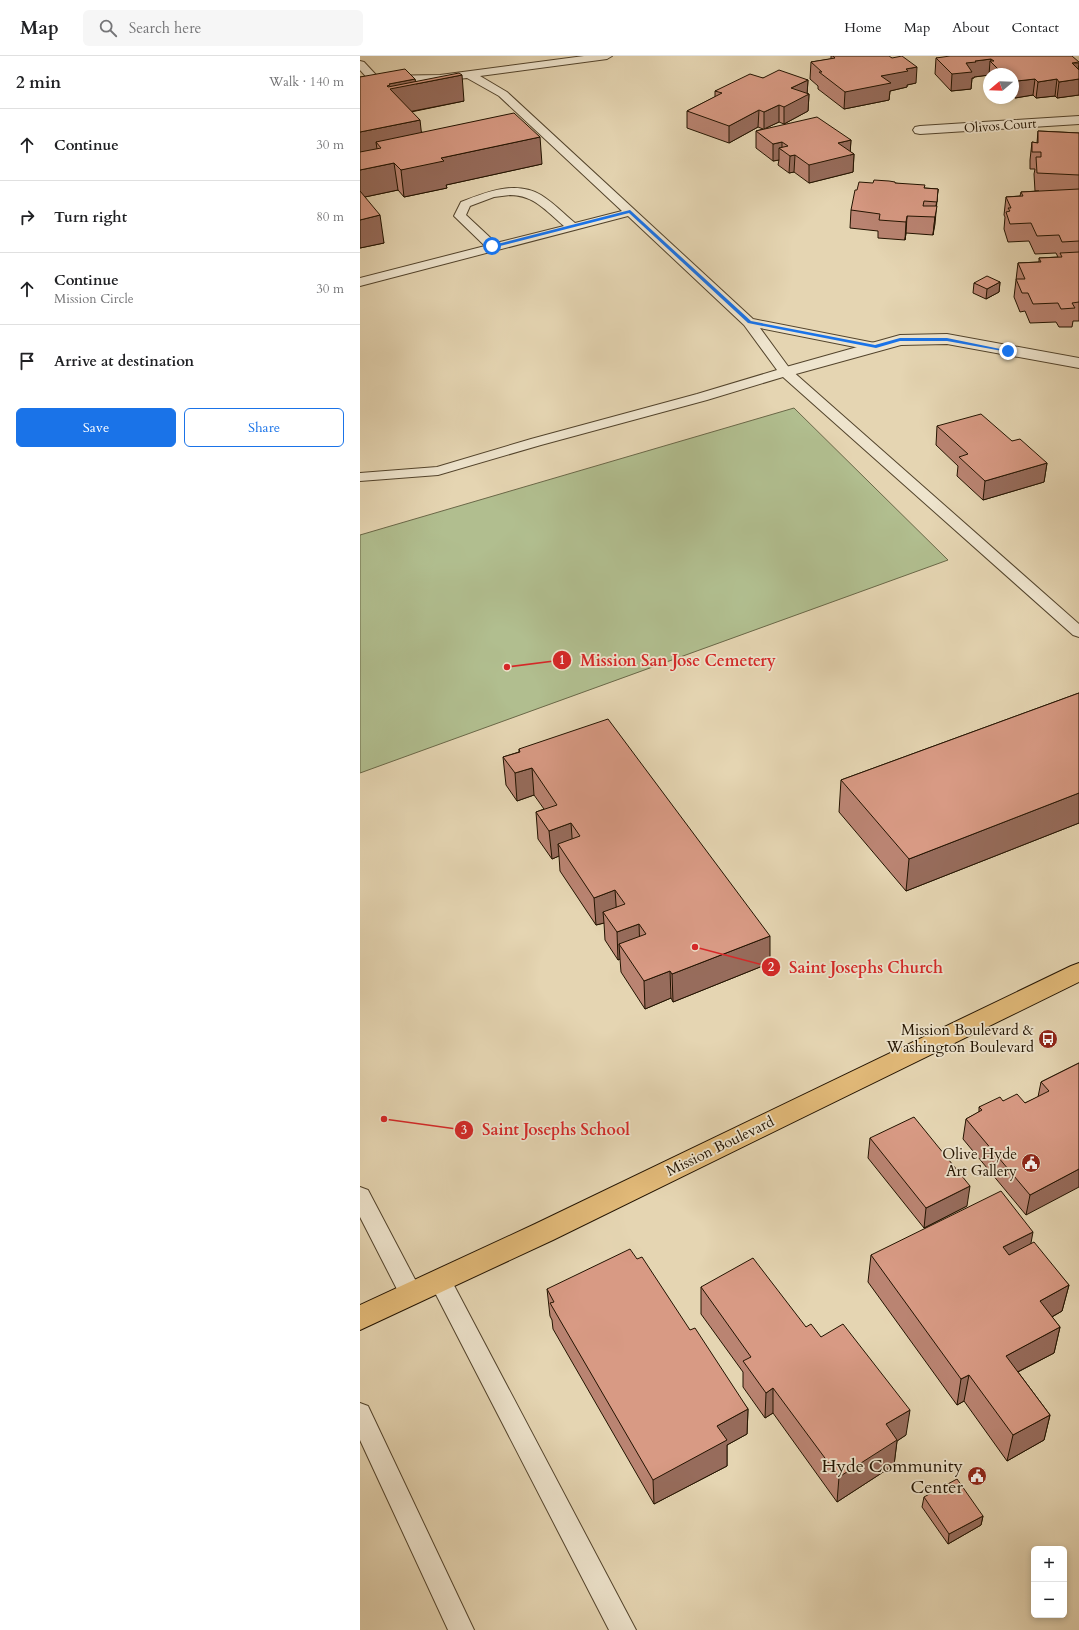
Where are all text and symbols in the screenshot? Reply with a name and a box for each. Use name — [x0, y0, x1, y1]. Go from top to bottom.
search box — [83, 10, 363, 46]
text: Map — [20, 15, 59, 41]
icon: search — [97, 17, 119, 39]
text: Search here — [129, 18, 201, 38]
text: Home — [844, 18, 882, 37]
text: Map — [904, 18, 930, 37]
text: About — [952, 18, 989, 37]
text: Contact — [1011, 18, 1059, 37]
north arrow — [983, 68, 1019, 104]
text: 2 min — [16, 71, 61, 94]
text: Walk · 140 m — [269, 73, 344, 91]
street label: Olivos Court — [963, 114, 1037, 138]
icon: ahead — [16, 134, 38, 156]
text: Continue — [54, 135, 119, 155]
text: 30 m — [316, 136, 344, 154]
icon: right — [16, 206, 38, 228]
text: Turn right — [54, 207, 127, 227]
text: 80 m — [316, 208, 344, 226]
route start — [483, 237, 501, 255]
text: Continue — [54, 270, 119, 290]
icon: ahead — [16, 278, 38, 300]
text: 30 m — [316, 280, 344, 298]
text: Mission Circle — [54, 290, 134, 308]
route end — [999, 342, 1017, 360]
icon: arrive — [16, 350, 38, 372]
text: Arrive at destination — [54, 351, 194, 371]
button: Save — [16, 408, 176, 447]
button: Share — [184, 408, 344, 447]
callout: Mission San Jose Cemetery — [552, 646, 784, 674]
text: Mission San Jose Cemetery — [580, 650, 776, 672]
text: 1 — [559, 652, 565, 668]
callout: Saint Josephs Church — [761, 953, 951, 981]
text: Saint Josephs Church — [789, 957, 943, 979]
text: 2 — [768, 959, 774, 975]
place label: Mission Boulevard & Washington Boulevard — [885, 1020, 1034, 1057]
bus stop icon: Mission Boulevard & Washington Boulevard — [1037, 1028, 1059, 1050]
street label: Mission Boulevard — [663, 1111, 777, 1181]
callout: Saint Josephs School — [454, 1116, 638, 1144]
text: Saint Josephs School — [482, 1119, 630, 1141]
text: 3 — [461, 1122, 467, 1138]
place label: Olive Hyde Art Gallery — [942, 1144, 1017, 1181]
public building icon: Olive Hyde Art Gallery — [1020, 1152, 1042, 1174]
place label: Hyde Community Center — [822, 1454, 963, 1500]
public building icon: Hyde Community Center — [966, 1465, 988, 1487]
map controls — [1031, 1546, 1067, 1618]
button: + — [1031, 1546, 1067, 1582]
button: − — [1031, 1582, 1067, 1618]

